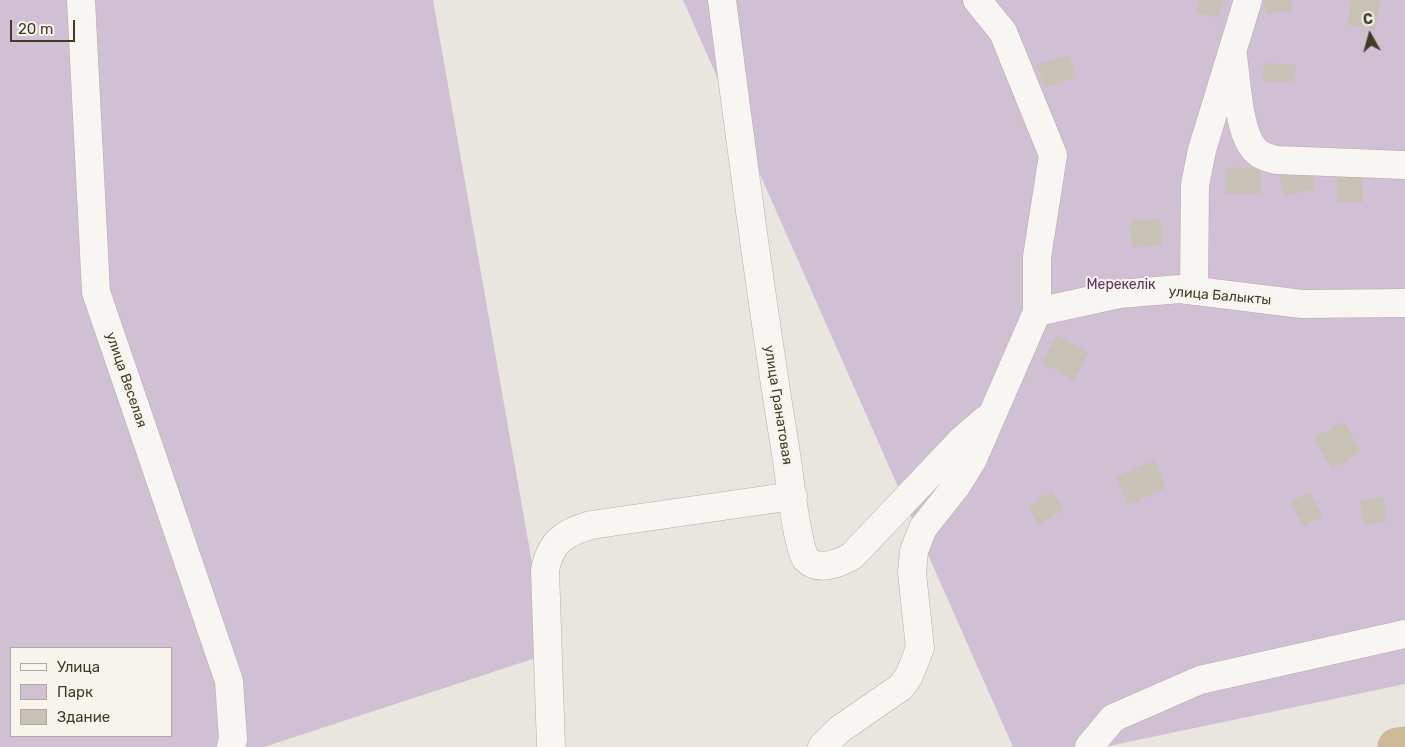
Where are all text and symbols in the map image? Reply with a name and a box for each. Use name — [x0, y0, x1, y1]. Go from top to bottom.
scale bar — [12, 10, 78, 42]
north arrow — [1345, 10, 1395, 60]
text: С — [1362, 11, 1374, 29]
text: 20 m — [18, 20, 53, 38]
park label: Мерекелік — [1086, 277, 1156, 293]
street label: улица Балыкты — [1168, 283, 1272, 309]
street label: улица Веселая — [102, 330, 150, 430]
street label: улица Гранатовая — [760, 344, 796, 466]
legend — [10, 647, 172, 737]
text: Улица — [57, 658, 100, 676]
text: Парк — [57, 683, 93, 701]
text: Здание — [57, 708, 110, 726]

